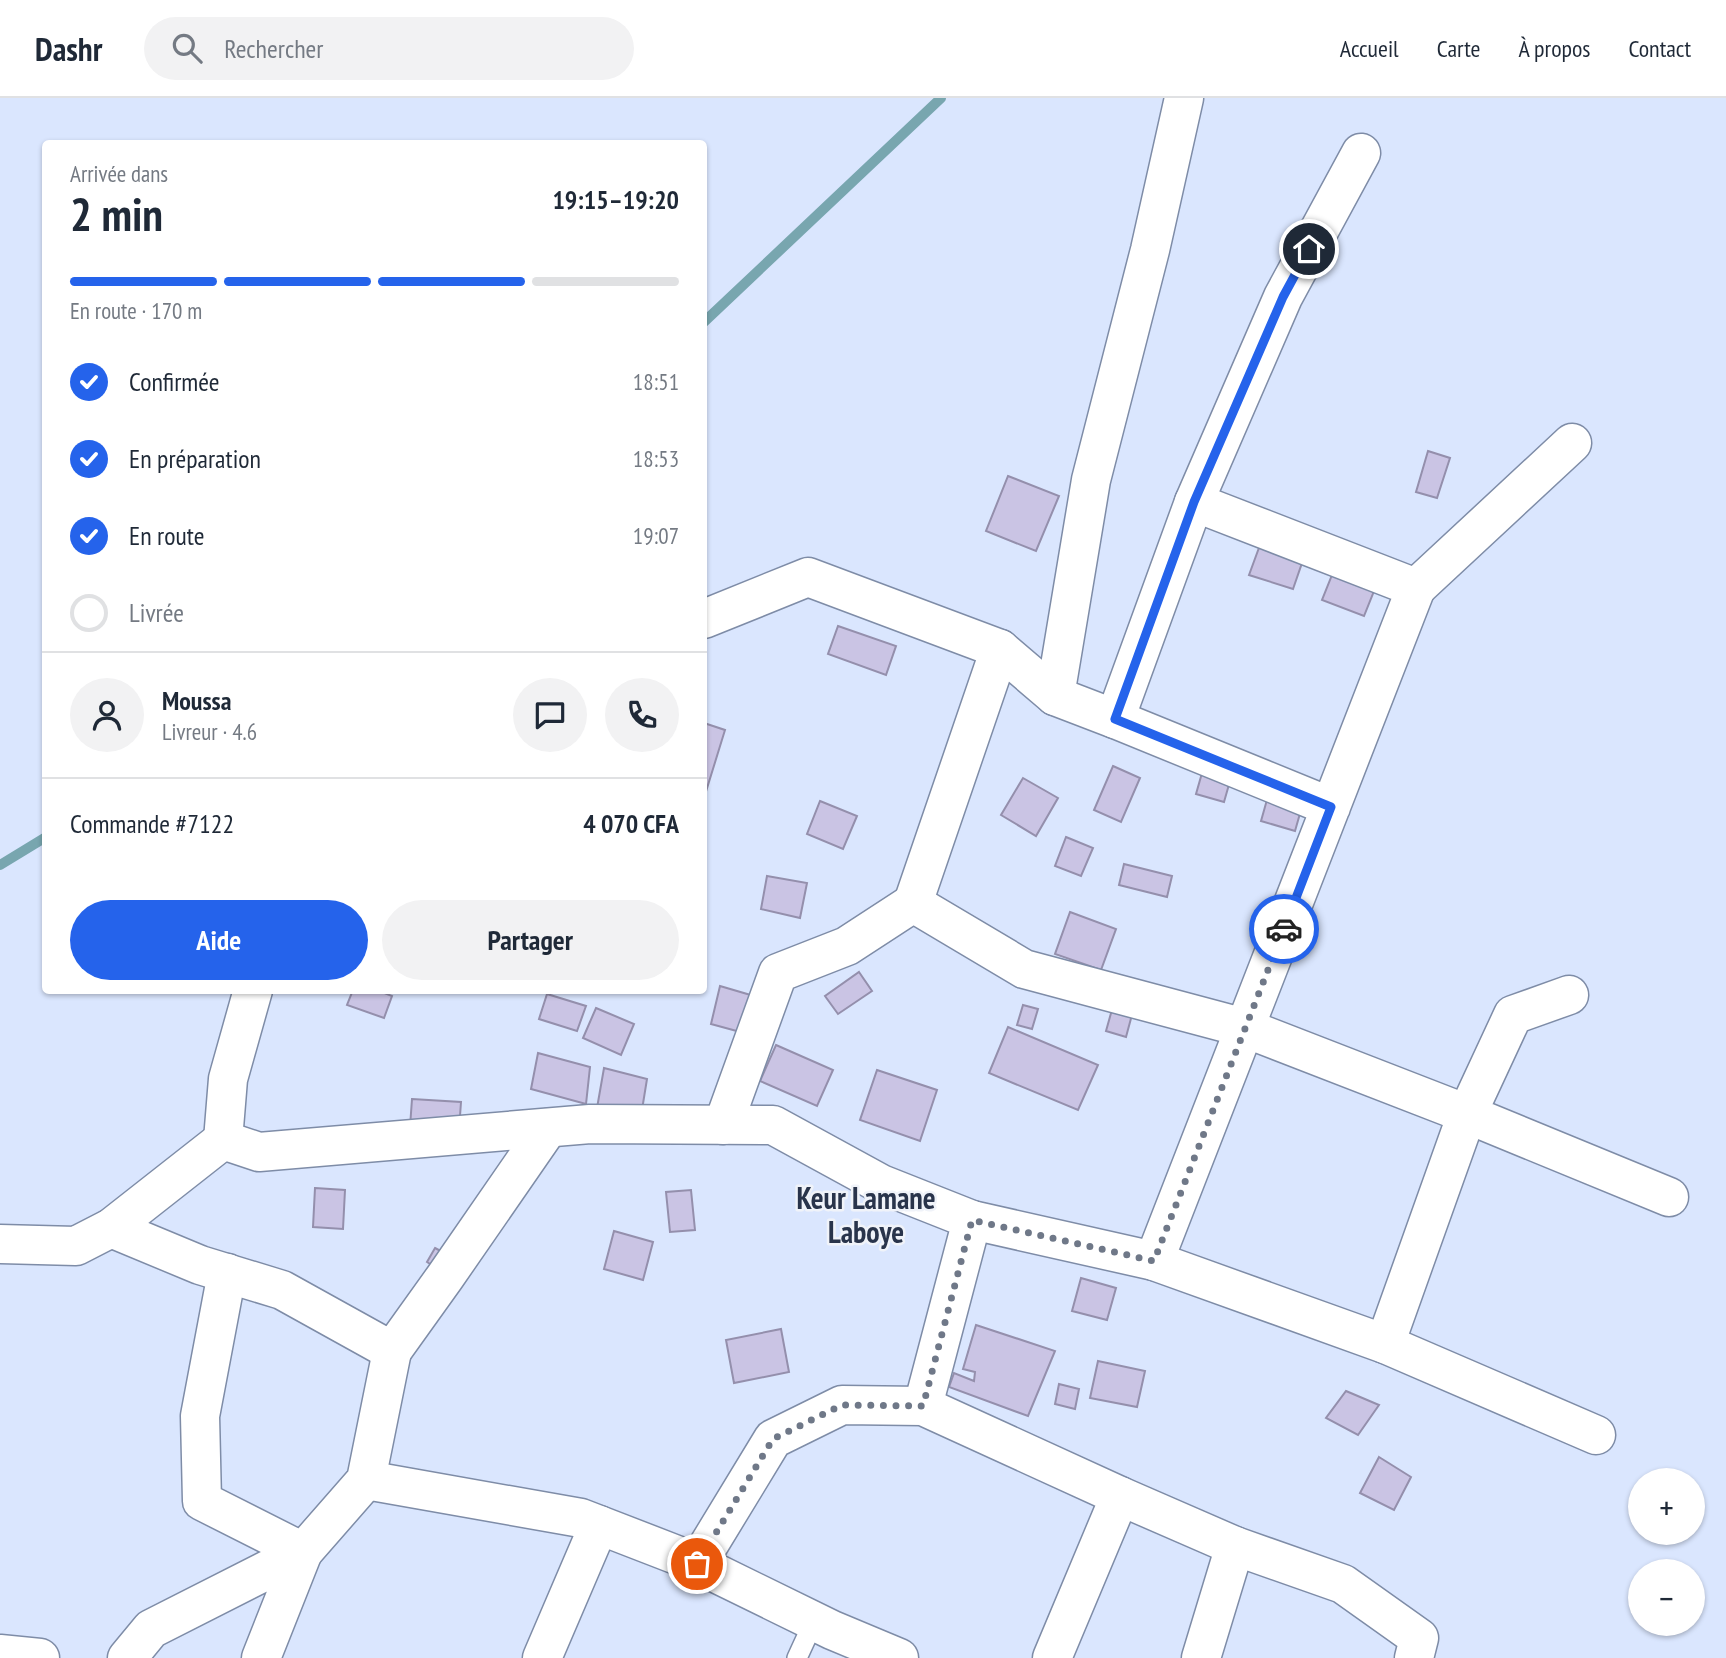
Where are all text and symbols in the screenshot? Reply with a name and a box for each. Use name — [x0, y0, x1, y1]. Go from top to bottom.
search box — [144, 17, 634, 80]
text: Dashr — [35, 27, 102, 70]
icon: search — [168, 29, 206, 67]
text: Rechercher — [224, 32, 323, 65]
text: Accueil — [1340, 33, 1399, 64]
text: Carte — [1437, 33, 1480, 64]
text: À propos — [1518, 33, 1590, 64]
text: Contact — [1628, 33, 1691, 64]
text: Arrivée dans — [70, 159, 168, 188]
text: 19:15–19:20 — [552, 183, 679, 216]
text: 2 min — [70, 184, 163, 244]
pin — [1279, 219, 1339, 279]
icon: home — [1290, 230, 1328, 268]
text: En route · 170 m — [70, 296, 202, 325]
icon: check — [70, 363, 108, 401]
text: Confirmée — [129, 365, 220, 398]
text: 18:51 — [633, 367, 679, 396]
icon: check — [70, 440, 108, 478]
text: En préparation — [129, 442, 261, 475]
text: 18:53 — [633, 444, 679, 473]
icon: check — [70, 517, 108, 555]
text: En route — [129, 519, 204, 552]
text: 19:07 — [633, 521, 679, 550]
text: Livrée — [129, 596, 184, 629]
button: person — [70, 678, 144, 752]
button: chat — [513, 678, 587, 752]
button: phone — [605, 678, 679, 752]
text: Moussa — [162, 684, 231, 717]
text: Livreur · 4.6 — [162, 717, 257, 746]
text: Commande #7122 — [70, 807, 234, 840]
text: 4 070 CFA — [583, 807, 679, 840]
courier — [1249, 894, 1319, 964]
button: Aide — [70, 900, 368, 980]
button: Partager — [382, 900, 679, 980]
icon: car — [1265, 910, 1303, 948]
district label: Keur Lamane Laboye — [796, 1178, 936, 1251]
map controls — [1628, 1468, 1705, 1636]
button: + — [1628, 1468, 1705, 1545]
pin — [667, 1534, 727, 1594]
icon: bag — [678, 1545, 716, 1583]
button: − — [1628, 1559, 1705, 1636]

